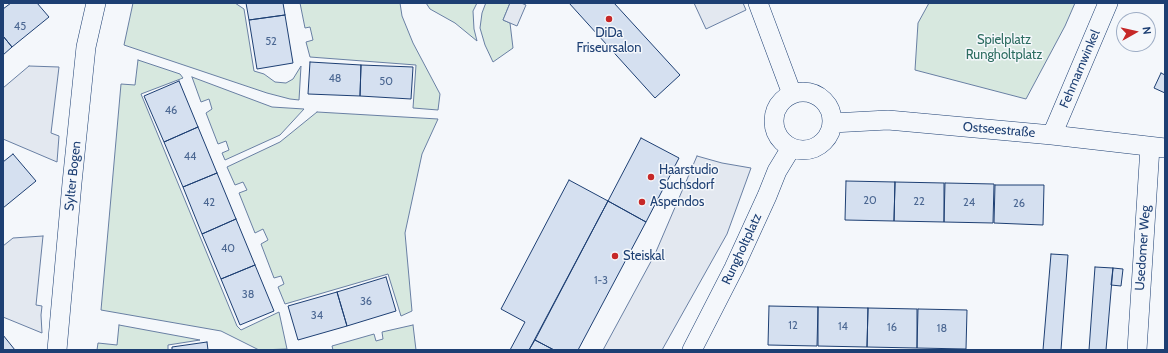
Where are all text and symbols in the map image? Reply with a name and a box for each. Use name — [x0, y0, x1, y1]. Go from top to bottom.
north arrow — [1116, 12, 1156, 52]
marker: DiDa Friseursalon — [604, 14, 614, 24]
house number: 45 — [14, 20, 26, 34]
place label: DiDa Friseursalon — [576, 25, 642, 56]
text: N — [1139, 26, 1154, 35]
street label: Fehmarnwinkel — [1056, 27, 1104, 111]
park label: Spielplatz Rungholtplatz — [966, 32, 1042, 63]
house number: 52 — [265, 35, 277, 49]
house number: 48 — [328, 72, 342, 86]
house number: 50 — [379, 75, 393, 89]
house number: 46 — [165, 104, 177, 118]
street label: Ostseestraße — [962, 119, 1036, 141]
street label: Sylter Bogen — [62, 140, 84, 212]
house number: 44 — [184, 150, 196, 164]
place label: Haarstudio Suchsdorf — [659, 162, 718, 193]
marker: Haarstudio Suchsdorf — [646, 172, 656, 182]
place label: Aspendos — [650, 194, 704, 210]
house number: 20 — [863, 194, 877, 208]
house number: 22 — [913, 195, 925, 209]
house number: 42 — [203, 196, 215, 210]
house number: 24 — [963, 196, 975, 210]
marker: Aspendos — [637, 197, 647, 207]
house number: 26 — [1013, 197, 1025, 211]
street label: Usedomer Weg — [1132, 205, 1154, 291]
street label: Rungholtplatz — [719, 211, 765, 287]
house number: 40 — [221, 242, 235, 256]
place label: Steiskal — [623, 248, 665, 264]
marker: Steiskal — [610, 251, 620, 261]
house number: 1-3 — [594, 274, 608, 288]
house number: 38 — [242, 288, 254, 302]
house number: 36 — [360, 295, 372, 309]
house number: 34 — [311, 309, 323, 323]
house number: 12 — [788, 319, 798, 333]
house number: 14 — [838, 320, 848, 334]
house number: 16 — [887, 321, 897, 335]
house number: 18 — [937, 322, 947, 336]

